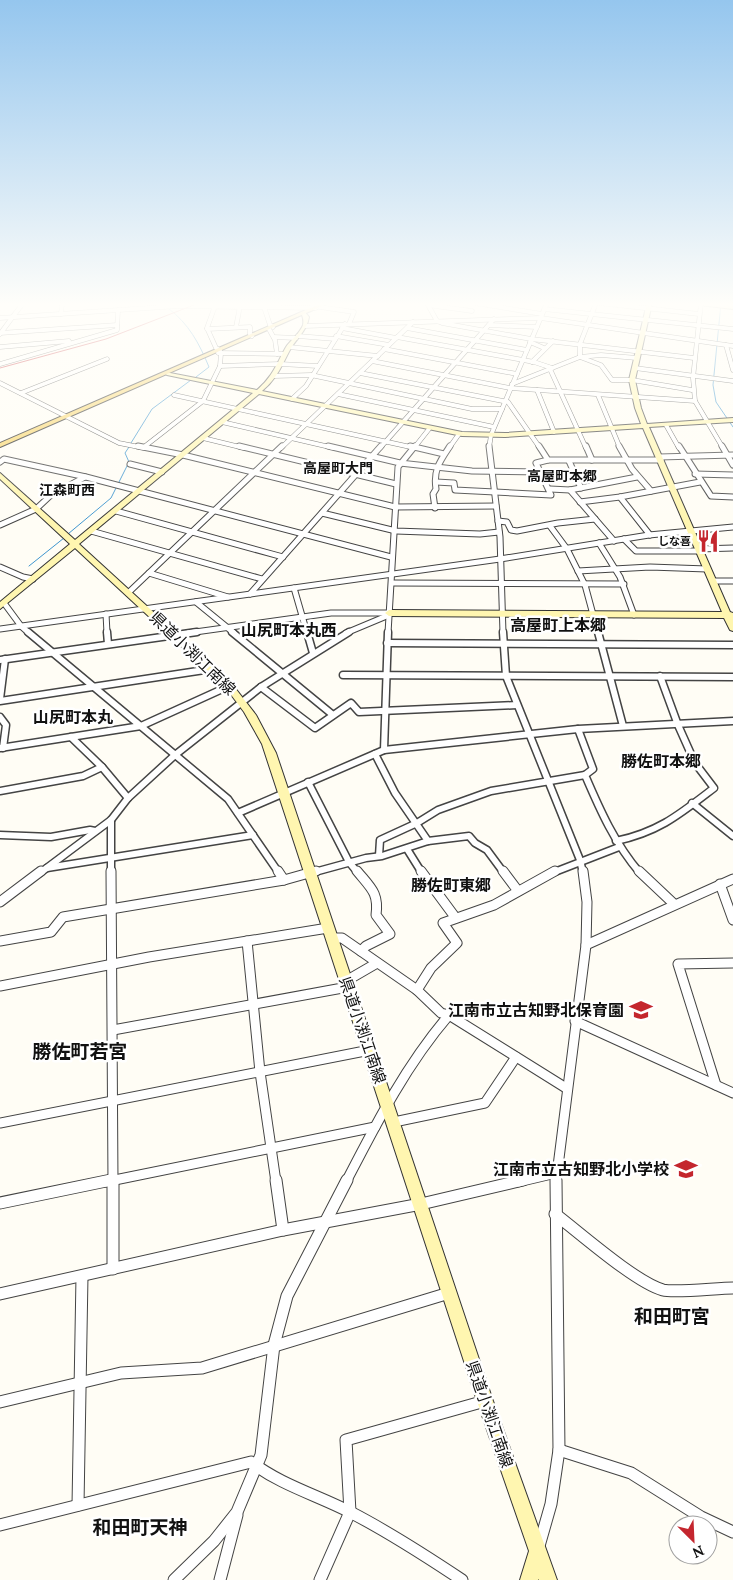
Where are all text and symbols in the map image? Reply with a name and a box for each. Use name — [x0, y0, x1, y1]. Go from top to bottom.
district label: 高屋町大門 — [303, 459, 373, 477]
district label: 高屋町本郷 — [527, 467, 597, 485]
district label: 江森町西 — [39, 481, 95, 499]
restaurant icon: しな喜 — [695, 528, 721, 554]
place label: しな喜 — [658, 534, 691, 548]
street label: 県道小渕江南線 — [146, 607, 240, 699]
district label: 高屋町上本郷 — [510, 615, 606, 635]
district label: 山尻町本丸西 — [241, 620, 337, 640]
district label: 山尻町本丸 — [33, 707, 113, 727]
district label: 勝佐町本郷 — [621, 751, 701, 771]
district label: 勝佐町東郷 — [411, 875, 491, 895]
street label: 県道小渕江南線 — [335, 974, 391, 1086]
school or university icon: 江南市立古知野北保育園 — [628, 997, 654, 1023]
place label: 江南市立古知野北保育園 — [448, 1000, 624, 1020]
district label: 勝佐町若宮 — [32, 1039, 128, 1063]
school or university icon: 江南市立古知野北小学校 — [673, 1156, 699, 1182]
place label: 江南市立古知野北小学校 — [493, 1159, 669, 1179]
district label: 和田町宮 — [634, 1304, 710, 1328]
street label: 県道小渕江南線 — [462, 1358, 518, 1470]
district label: 和田町天神 — [92, 1515, 188, 1539]
north arrow — [668, 1515, 718, 1565]
text: N — [690, 1541, 707, 1562]

